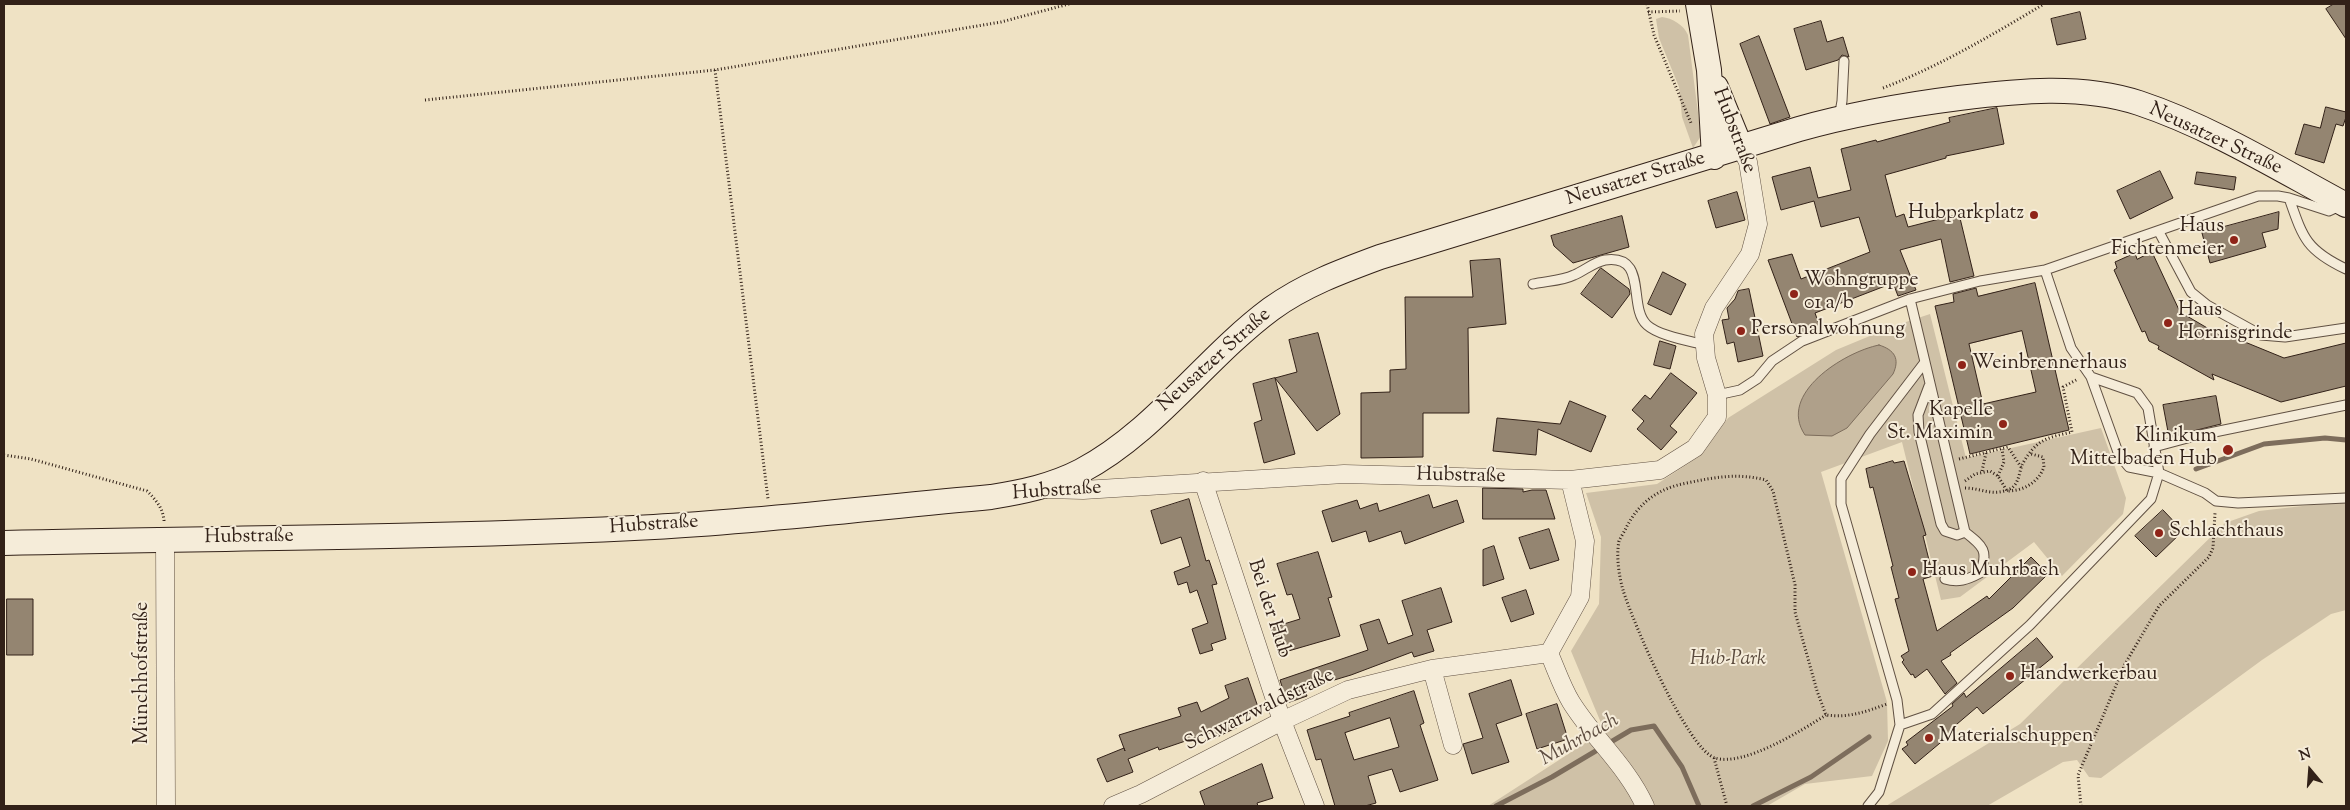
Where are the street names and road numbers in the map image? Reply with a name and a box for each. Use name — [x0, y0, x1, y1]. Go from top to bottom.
street label: Hubstraße — [1706, 85, 1760, 177]
street label: Neusatzer Straße — [2145, 99, 2285, 181]
street label: Neusatzer Straße — [1564, 147, 1708, 213]
street label: Neusatzer Straße — [1153, 304, 1277, 418]
street label: Hubstraße — [1416, 464, 1506, 490]
street label: Hubstraße — [1012, 477, 1102, 507]
street label: Hubstraße — [609, 511, 699, 541]
street label: Hubstraße — [204, 525, 294, 551]
street label: Bei der Hub — [1241, 557, 1295, 661]
street label: Münchhofstraße — [132, 602, 156, 744]
street label: Schwarzwaldstraße — [1181, 664, 1339, 758]

